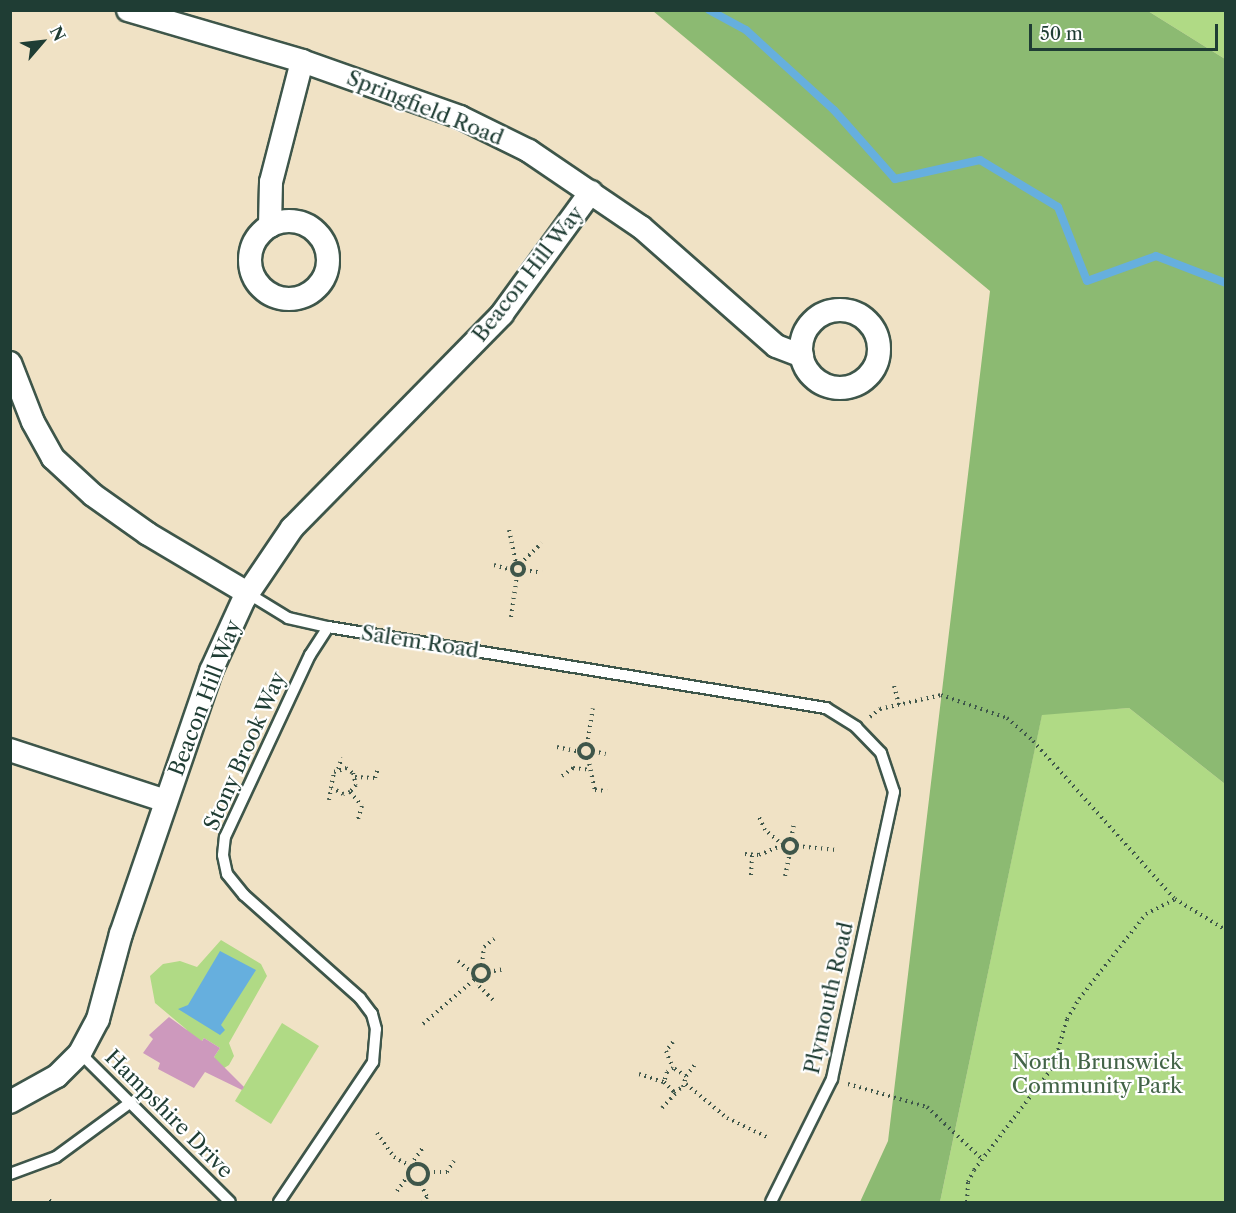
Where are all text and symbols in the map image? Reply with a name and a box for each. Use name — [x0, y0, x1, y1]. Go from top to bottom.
north arrow — [12, 12, 72, 72]
scale bar — [1032, 12, 1221, 50]
text: N — [46, 23, 70, 44]
text: 50 m — [1040, 23, 1083, 45]
street label: Springfield Road — [343, 65, 507, 151]
street label: Beacon Hill Way — [467, 201, 589, 347]
street label: Beacon Hill Way — [163, 616, 247, 780]
street label: Salem Road — [359, 620, 481, 664]
street label: Stony Brook Way — [198, 667, 292, 835]
street label: Plymouth Road — [799, 920, 859, 1076]
street label: Hampshire Drive — [100, 1045, 238, 1183]
park label: North Brunswick Community Park — [1012, 1049, 1182, 1099]

